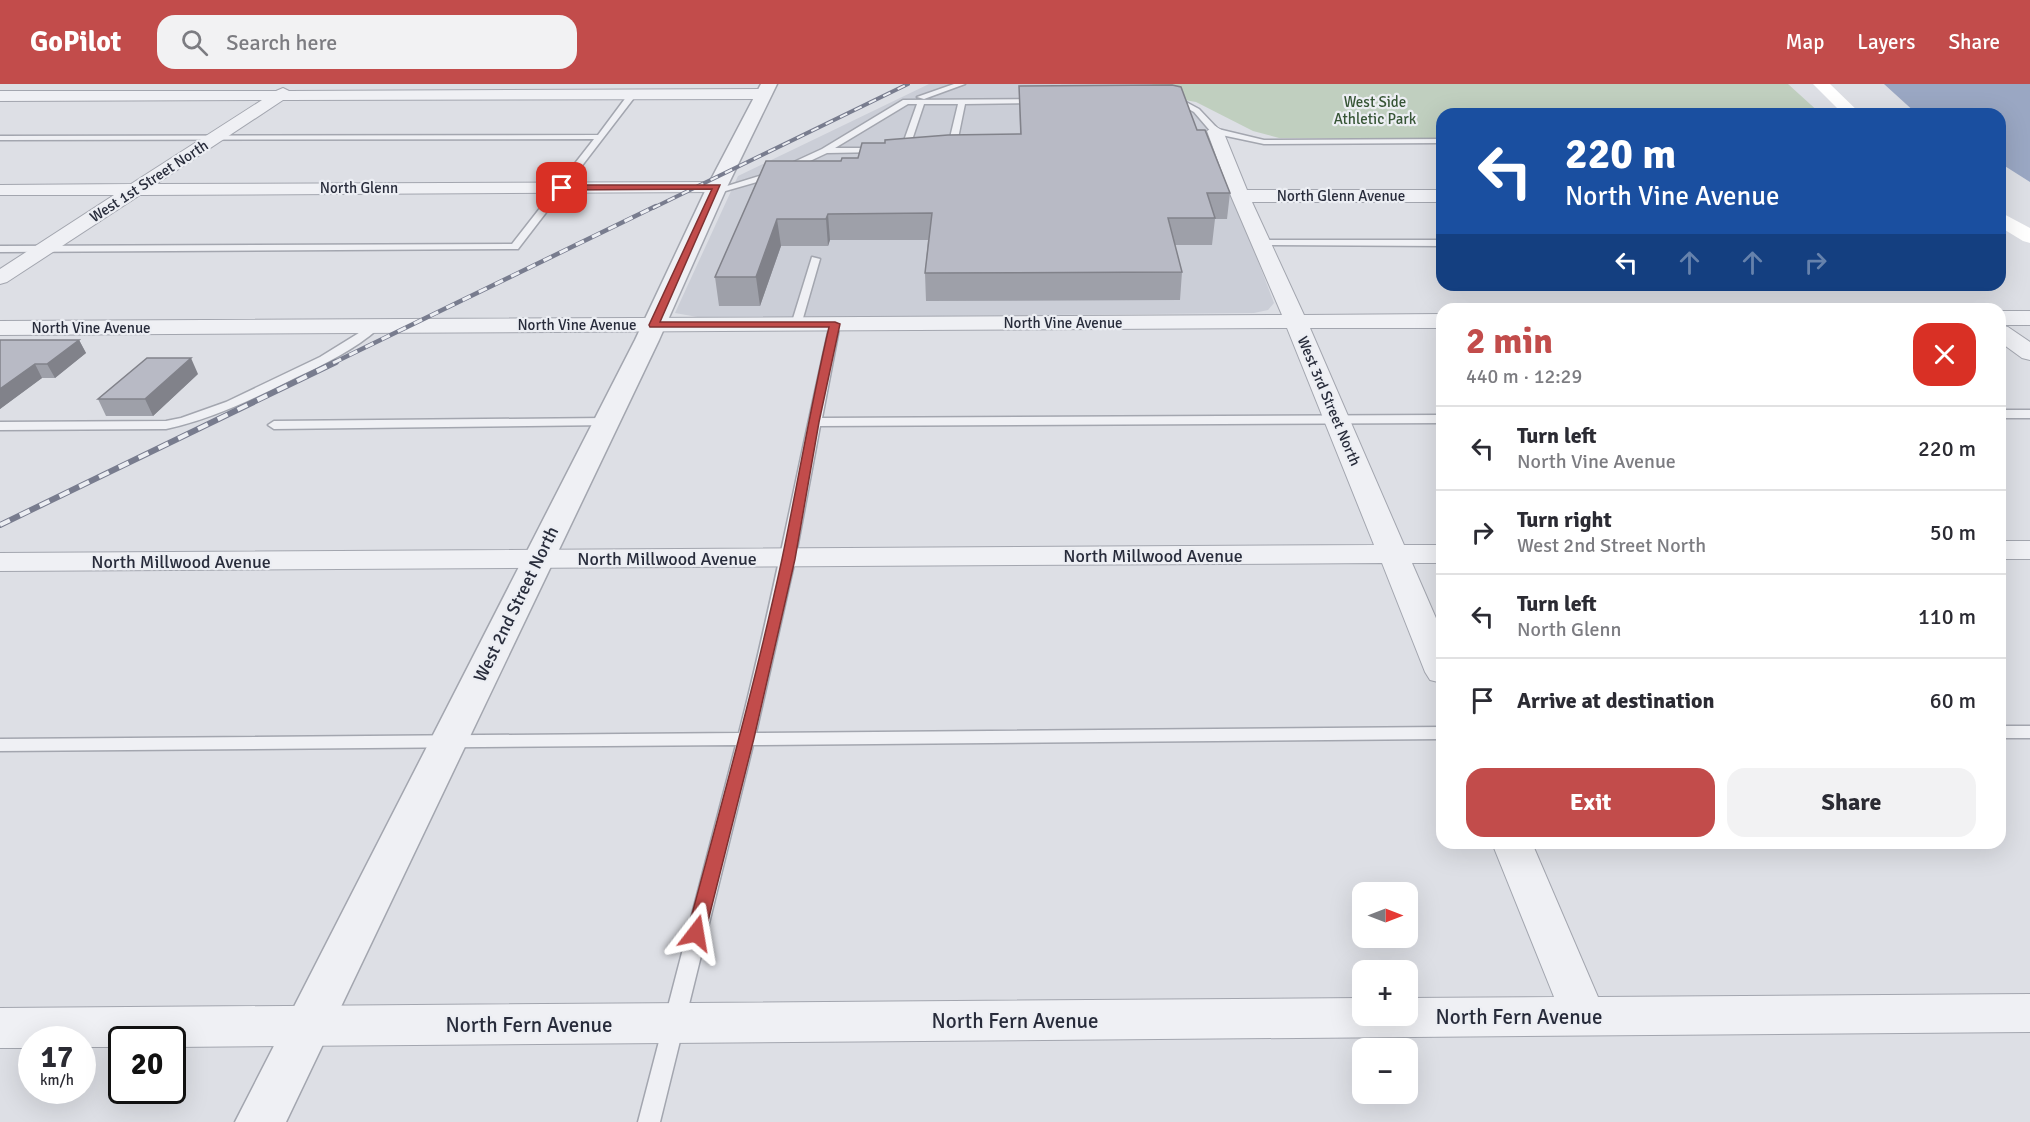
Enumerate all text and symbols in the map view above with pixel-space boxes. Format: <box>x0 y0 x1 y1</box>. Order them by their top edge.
search box <box>157 15 577 69</box>
text: GoPilot <box>30 25 121 59</box>
icon: search <box>178 26 211 59</box>
text: Search here <box>226 29 337 56</box>
text: Map <box>1786 29 1824 55</box>
text: Layers <box>1857 29 1915 55</box>
text: Share <box>1948 29 2000 55</box>
park label: West Side Athletic Park <box>1334 93 1417 128</box>
text: 220 m <box>1565 129 1676 180</box>
icon: left <box>1466 132 1544 210</box>
street label: West 1st Street North <box>86 136 212 226</box>
pin <box>536 162 587 213</box>
icon: arrive <box>545 171 578 204</box>
street label: North Glenn <box>320 179 398 197</box>
text: North Vine Avenue <box>1565 180 1779 213</box>
street label: North Glenn Avenue <box>1277 187 1405 205</box>
icon: left <box>1610 246 1643 279</box>
icon: ahead <box>1673 246 1706 279</box>
icon: ahead <box>1736 246 1769 279</box>
icon: right <box>1799 246 1832 279</box>
street label: North Vine Avenue <box>1003 314 1123 332</box>
street label: North Vine Avenue <box>517 316 637 334</box>
street label: North Vine Avenue <box>31 319 151 337</box>
text: 2 min <box>1466 319 1553 364</box>
button: close <box>1913 323 1976 386</box>
street label: West 3rd Street North <box>1294 333 1364 469</box>
text: 440 m · 12:29 <box>1466 364 1582 389</box>
text: Turn left <box>1517 422 1597 449</box>
icon: left <box>1466 432 1499 465</box>
text: 220 m <box>1918 435 1976 462</box>
text: North Vine Avenue <box>1517 449 1676 474</box>
text: Turn right <box>1517 506 1612 533</box>
icon: right <box>1466 516 1499 549</box>
text: 50 m <box>1930 519 1976 546</box>
street label: West 2nd Street North <box>469 523 563 685</box>
text: West 2nd Street North <box>1517 533 1706 558</box>
street label: North Millwood Avenue <box>1063 545 1243 567</box>
street label: North Millwood Avenue <box>577 548 757 570</box>
street label: North Millwood Avenue <box>91 551 271 573</box>
text: Turn left <box>1517 590 1597 617</box>
icon: left <box>1466 600 1499 633</box>
text: 110 m <box>1918 603 1976 630</box>
text: North Glenn <box>1517 617 1621 642</box>
icon: arrive <box>1466 684 1499 717</box>
text: Arrive at destination <box>1517 687 1714 714</box>
text: 60 m <box>1930 687 1976 714</box>
button: Exit <box>1466 768 1715 837</box>
button: Share <box>1727 768 1976 837</box>
north arrow <box>1352 882 1418 948</box>
map controls <box>1352 882 1418 1104</box>
position arrow <box>664 901 728 965</box>
button: + <box>1352 960 1418 1026</box>
street label: North Fern Avenue <box>1435 1004 1603 1030</box>
street label: North Fern Avenue <box>931 1008 1099 1034</box>
street label: North Fern Avenue <box>445 1012 613 1038</box>
speed limit sign: 20 <box>108 1026 186 1104</box>
button: − <box>1352 1038 1418 1104</box>
text: 17 <box>41 1039 73 1076</box>
text: km/h <box>40 1071 74 1089</box>

